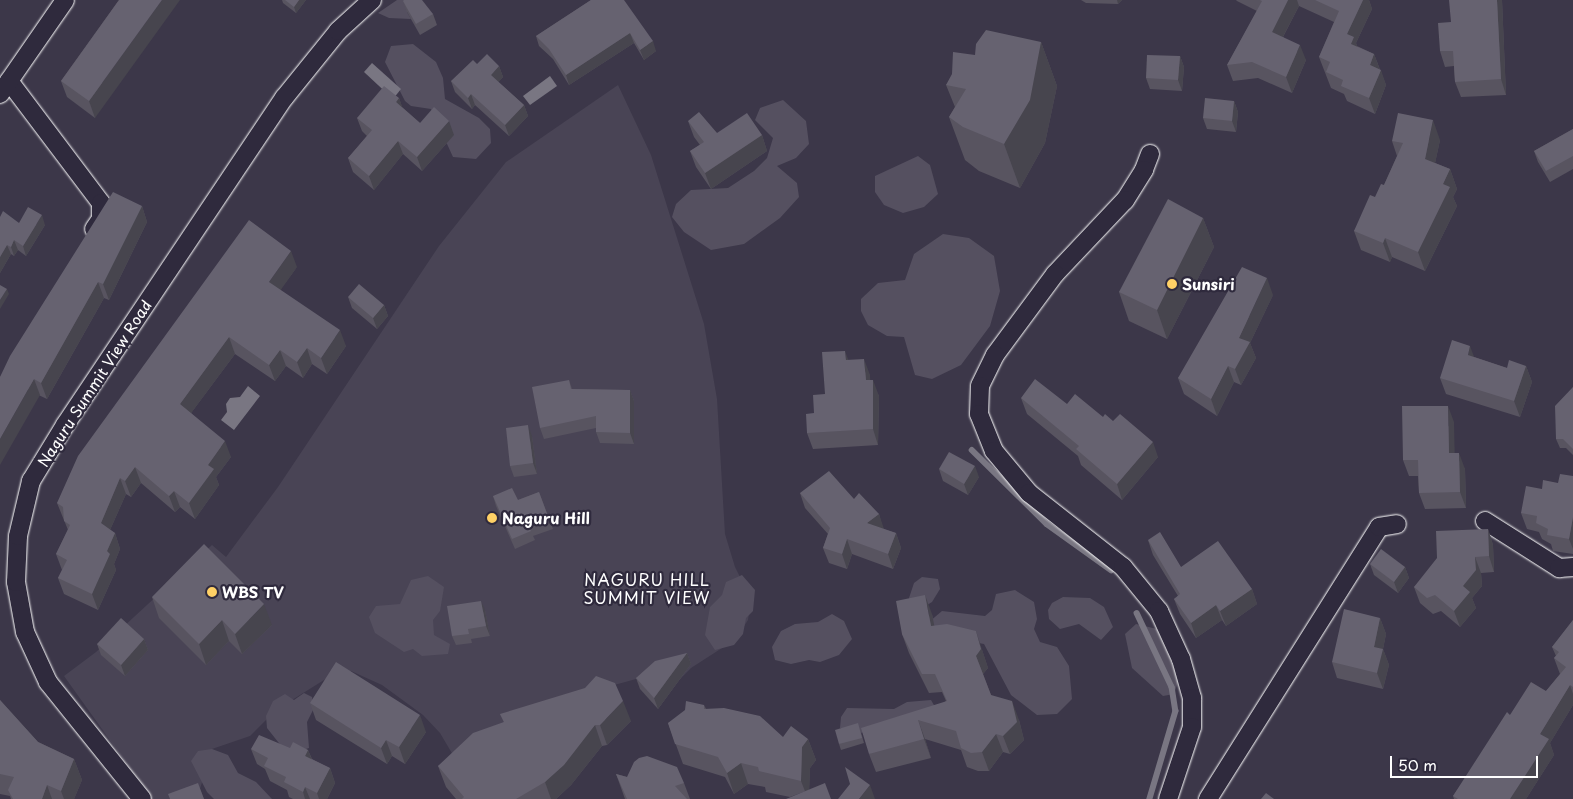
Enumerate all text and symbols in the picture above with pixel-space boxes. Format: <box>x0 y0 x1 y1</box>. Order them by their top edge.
place label: Sunsiri <box>1182 275 1234 293</box>
marker: Sunsiri <box>1166 278 1178 290</box>
street label: Naguru Summit View Road <box>33 296 155 470</box>
place label: Naguru Hill <box>502 509 589 527</box>
marker: Naguru Hill <box>486 512 498 524</box>
district label: NAGURU HILL SUMMIT VIEW <box>582 569 712 607</box>
place label: WBS TV <box>222 583 283 601</box>
marker: WBS TV <box>206 586 218 598</box>
scale bar <box>1393 746 1540 778</box>
text: 50 m <box>1398 753 1437 776</box>

